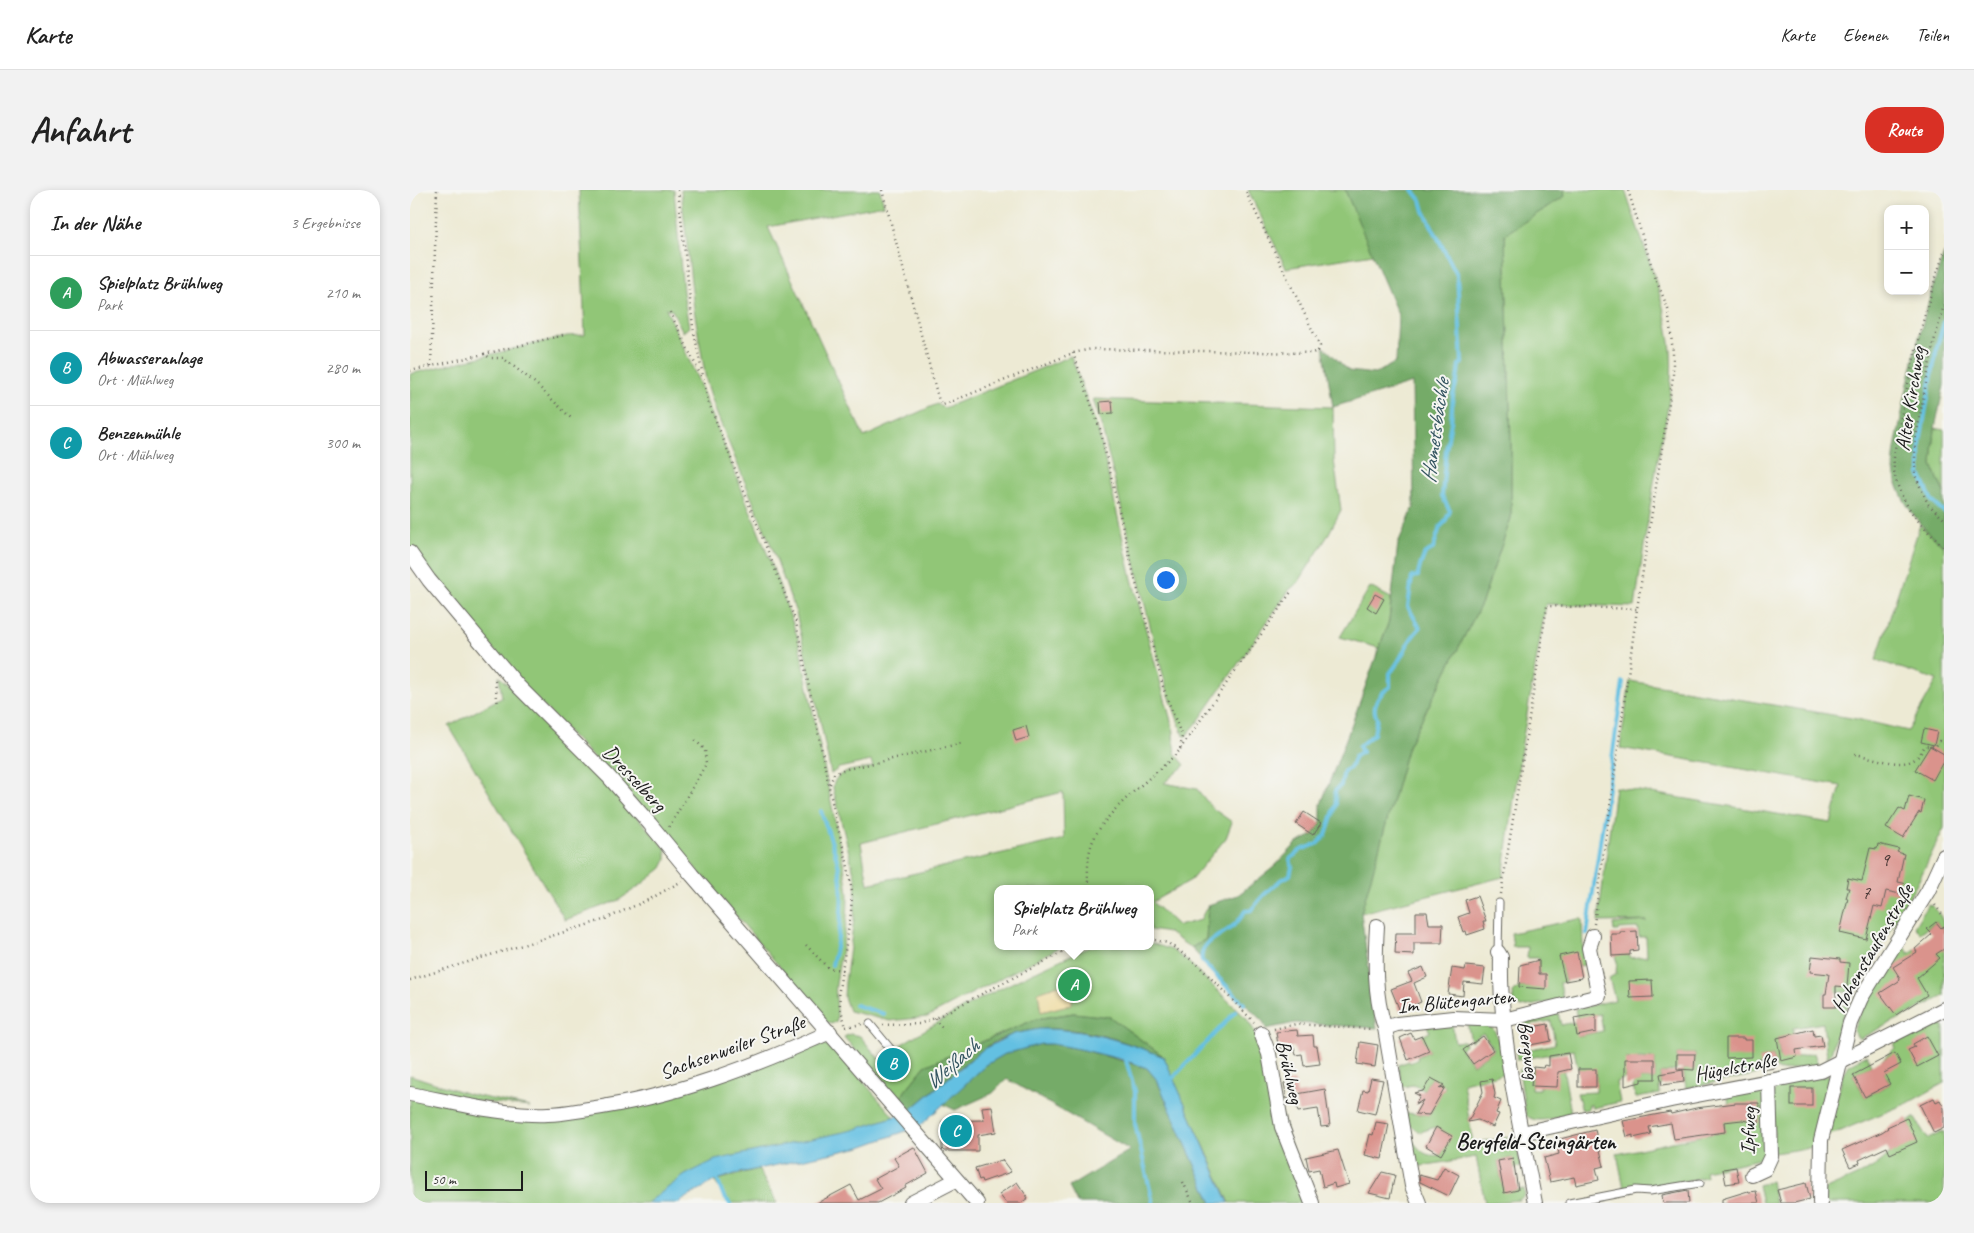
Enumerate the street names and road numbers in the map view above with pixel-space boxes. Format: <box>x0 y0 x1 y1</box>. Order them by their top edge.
street label: Alter Kirchweg <box>1889 344 1931 453</box>
street label: Dresselberg <box>597 739 674 818</box>
street label: Hohenstaufenstraße <box>1825 877 1920 1017</box>
street label: Im Blütengarten <box>1396 983 1517 1019</box>
street label: Sachsenweiler Straße <box>656 1008 810 1085</box>
street label: Bergweg <box>1512 1020 1546 1082</box>
street label: Brühlweg <box>1270 1038 1310 1108</box>
street label: Hügelstraße <box>1692 1046 1780 1088</box>
street label: Ipfweg <box>1734 1105 1762 1155</box>

